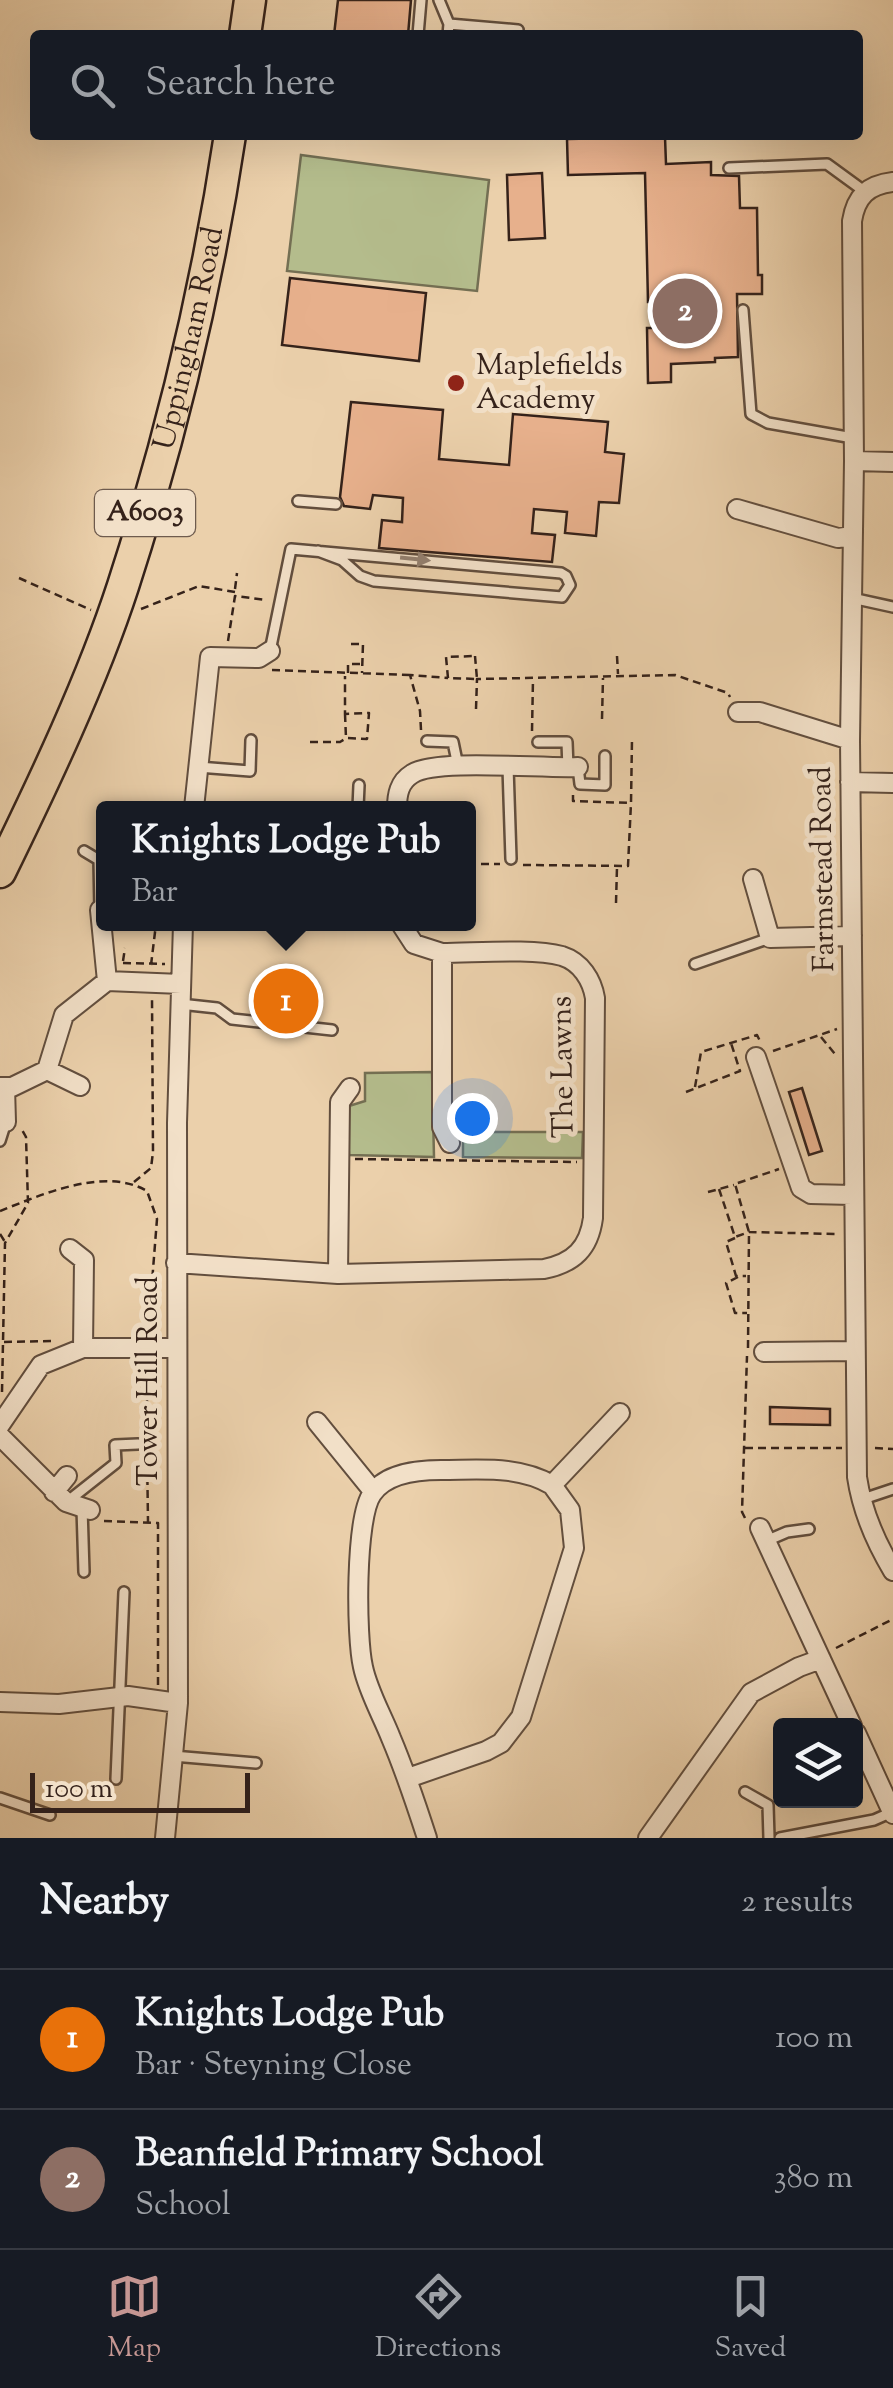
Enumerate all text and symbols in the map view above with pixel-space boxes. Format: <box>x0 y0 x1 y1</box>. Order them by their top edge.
search box <box>30 30 863 140</box>
icon: search <box>65 58 120 113</box>
text: Search here <box>145 58 336 112</box>
street label: Uppingham Road <box>143 223 236 455</box>
pin: 2 <box>652 274 718 348</box>
place label: Maplefields Academy <box>476 345 623 422</box>
marker: Maplefields Academy <box>445 372 467 394</box>
road number: A6003 <box>95 490 195 536</box>
one-way arrow <box>400 551 432 567</box>
street label: Farmstead Road <box>801 766 847 972</box>
popup <box>96 801 476 931</box>
text: Knights Lodge Pub <box>131 816 441 870</box>
text: Bar <box>131 870 178 916</box>
pin: 1 <box>254 964 318 1038</box>
street label: The Lawns <box>541 996 587 1138</box>
your location <box>447 1093 498 1144</box>
street label: Tower Hill Road <box>128 1276 171 1486</box>
map controls <box>773 1718 863 1808</box>
button: layers <box>773 1718 863 1808</box>
scale bar <box>30 1768 250 1812</box>
text: 100 m <box>45 1770 113 1810</box>
text: Nearby <box>40 1873 169 1933</box>
text: 2 results <box>741 1880 853 1926</box>
text: Knights Lodge Pub <box>135 1989 444 2043</box>
text: 1 <box>67 2016 78 2062</box>
text: 100 m <box>775 2016 853 2062</box>
text: Bar · Steyning Close <box>135 2043 412 2089</box>
text: Beanfield Primary School <box>135 2129 544 2183</box>
text: 2 <box>65 2156 80 2202</box>
text: 380 m <box>774 2156 853 2202</box>
text: School <box>135 2183 231 2229</box>
tab: Map <box>107 2269 162 2369</box>
tab: Directions <box>375 2269 501 2369</box>
tab: Saved <box>714 2269 786 2369</box>

